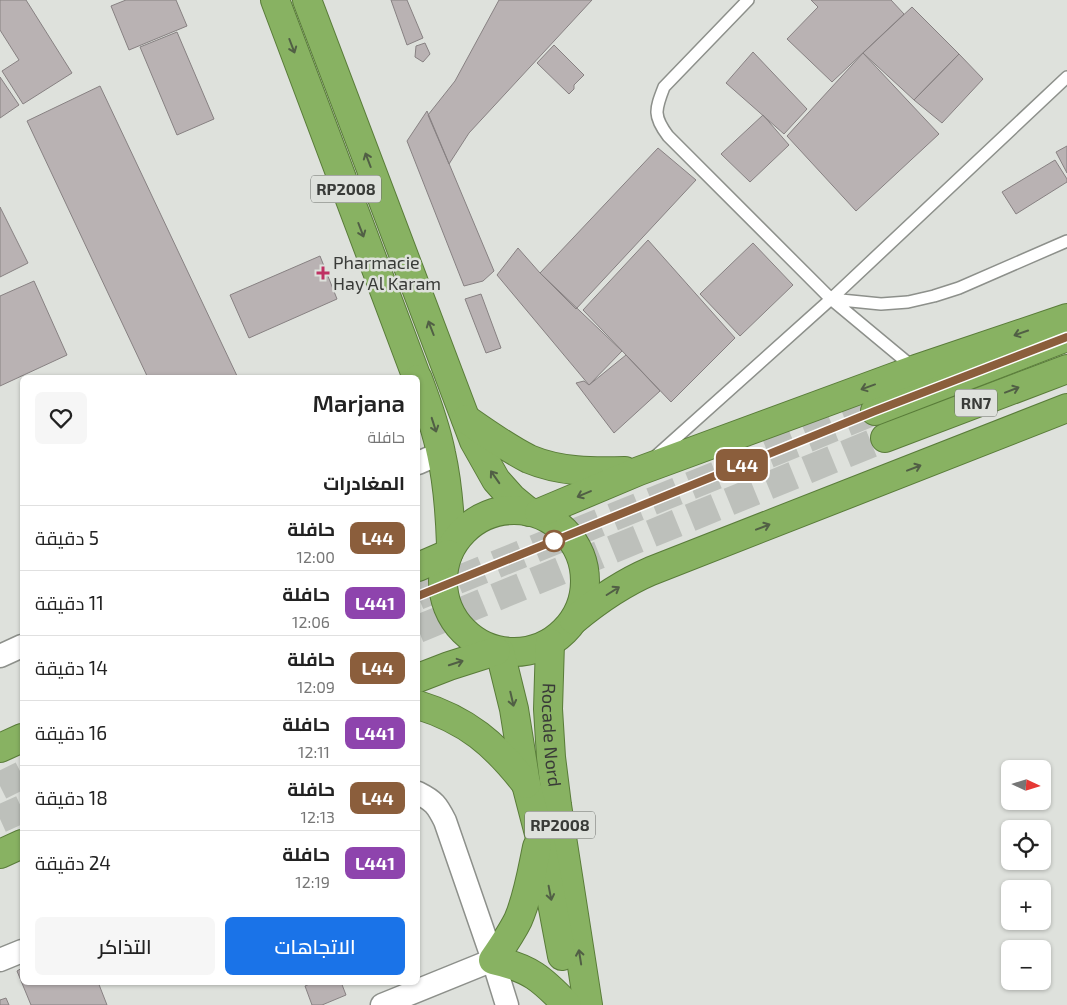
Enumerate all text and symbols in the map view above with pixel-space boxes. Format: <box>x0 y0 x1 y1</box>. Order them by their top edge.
one-way arrow <box>288 37 297 53</box>
one-way arrow <box>362 153 372 168</box>
road number: RP2008 <box>311 175 381 202</box>
one-way arrow <box>357 222 366 238</box>
place label: Pharmacie Hay Al Karam <box>333 251 441 294</box>
marker: Pharmacie Hay Al Karam <box>317 267 329 279</box>
one-way arrow <box>426 321 435 336</box>
one-way arrow <box>1013 329 1029 338</box>
one-way arrow <box>860 383 876 392</box>
one-way arrow <box>1004 385 1019 394</box>
text: Marjana <box>312 388 405 417</box>
road number: RN7 <box>955 389 997 416</box>
button: heart <box>35 392 87 444</box>
one-way arrow <box>429 417 439 433</box>
text: حافلة <box>368 427 405 446</box>
line badge: L44 <box>713 449 771 481</box>
text: L44 <box>726 454 758 476</box>
one-way arrow <box>906 463 921 472</box>
text: المغادرات <box>323 471 405 494</box>
one-way arrow <box>490 471 500 485</box>
one-way arrow <box>577 490 592 499</box>
text: حافلة <box>287 517 335 540</box>
one-way arrow <box>754 522 770 531</box>
text: 5 دقيقة <box>35 526 99 549</box>
text: L44 <box>361 527 394 549</box>
unlabelled marker <box>543 530 565 552</box>
text: 12:00 <box>297 547 335 566</box>
text: حافلة <box>282 582 330 605</box>
one-way arrow <box>606 586 620 596</box>
text: 11 دقيقة <box>35 591 104 614</box>
text: L441 <box>355 592 395 614</box>
text: 12:06 <box>292 612 330 631</box>
text: حافلة <box>287 647 335 670</box>
text: 14 دقيقة <box>35 656 108 679</box>
text: L44 <box>361 657 394 679</box>
one-way arrow <box>448 658 464 668</box>
text: 12:09 <box>297 677 335 696</box>
street label: Rocade Nord <box>538 683 567 788</box>
one-way arrow <box>508 691 517 707</box>
text: حافلة <box>282 712 330 735</box>
text: 16 دقيقة <box>35 721 107 744</box>
text: L441 <box>355 722 395 744</box>
text: 12:11 <box>298 742 330 761</box>
north arrow <box>1001 760 1051 810</box>
map controls <box>1001 760 1051 990</box>
text: حافلة <box>287 777 335 800</box>
text: 18 دقيقة <box>35 786 108 809</box>
text: L44 <box>361 787 394 809</box>
text: 12:13 <box>301 807 335 826</box>
road number: RP2008 <box>525 812 595 838</box>
button: locate <box>1001 820 1051 870</box>
text: حافلة <box>282 842 330 865</box>
text: 24 دقيقة <box>35 851 111 874</box>
text: L441 <box>355 852 395 874</box>
text: 12:19 <box>295 872 330 891</box>
button: + <box>1001 880 1051 930</box>
one-way arrow <box>546 884 555 900</box>
button: التذاكر <box>35 917 215 975</box>
button: الاتجاهات <box>225 917 405 975</box>
button: − <box>1001 940 1051 990</box>
one-way arrow <box>575 949 585 965</box>

